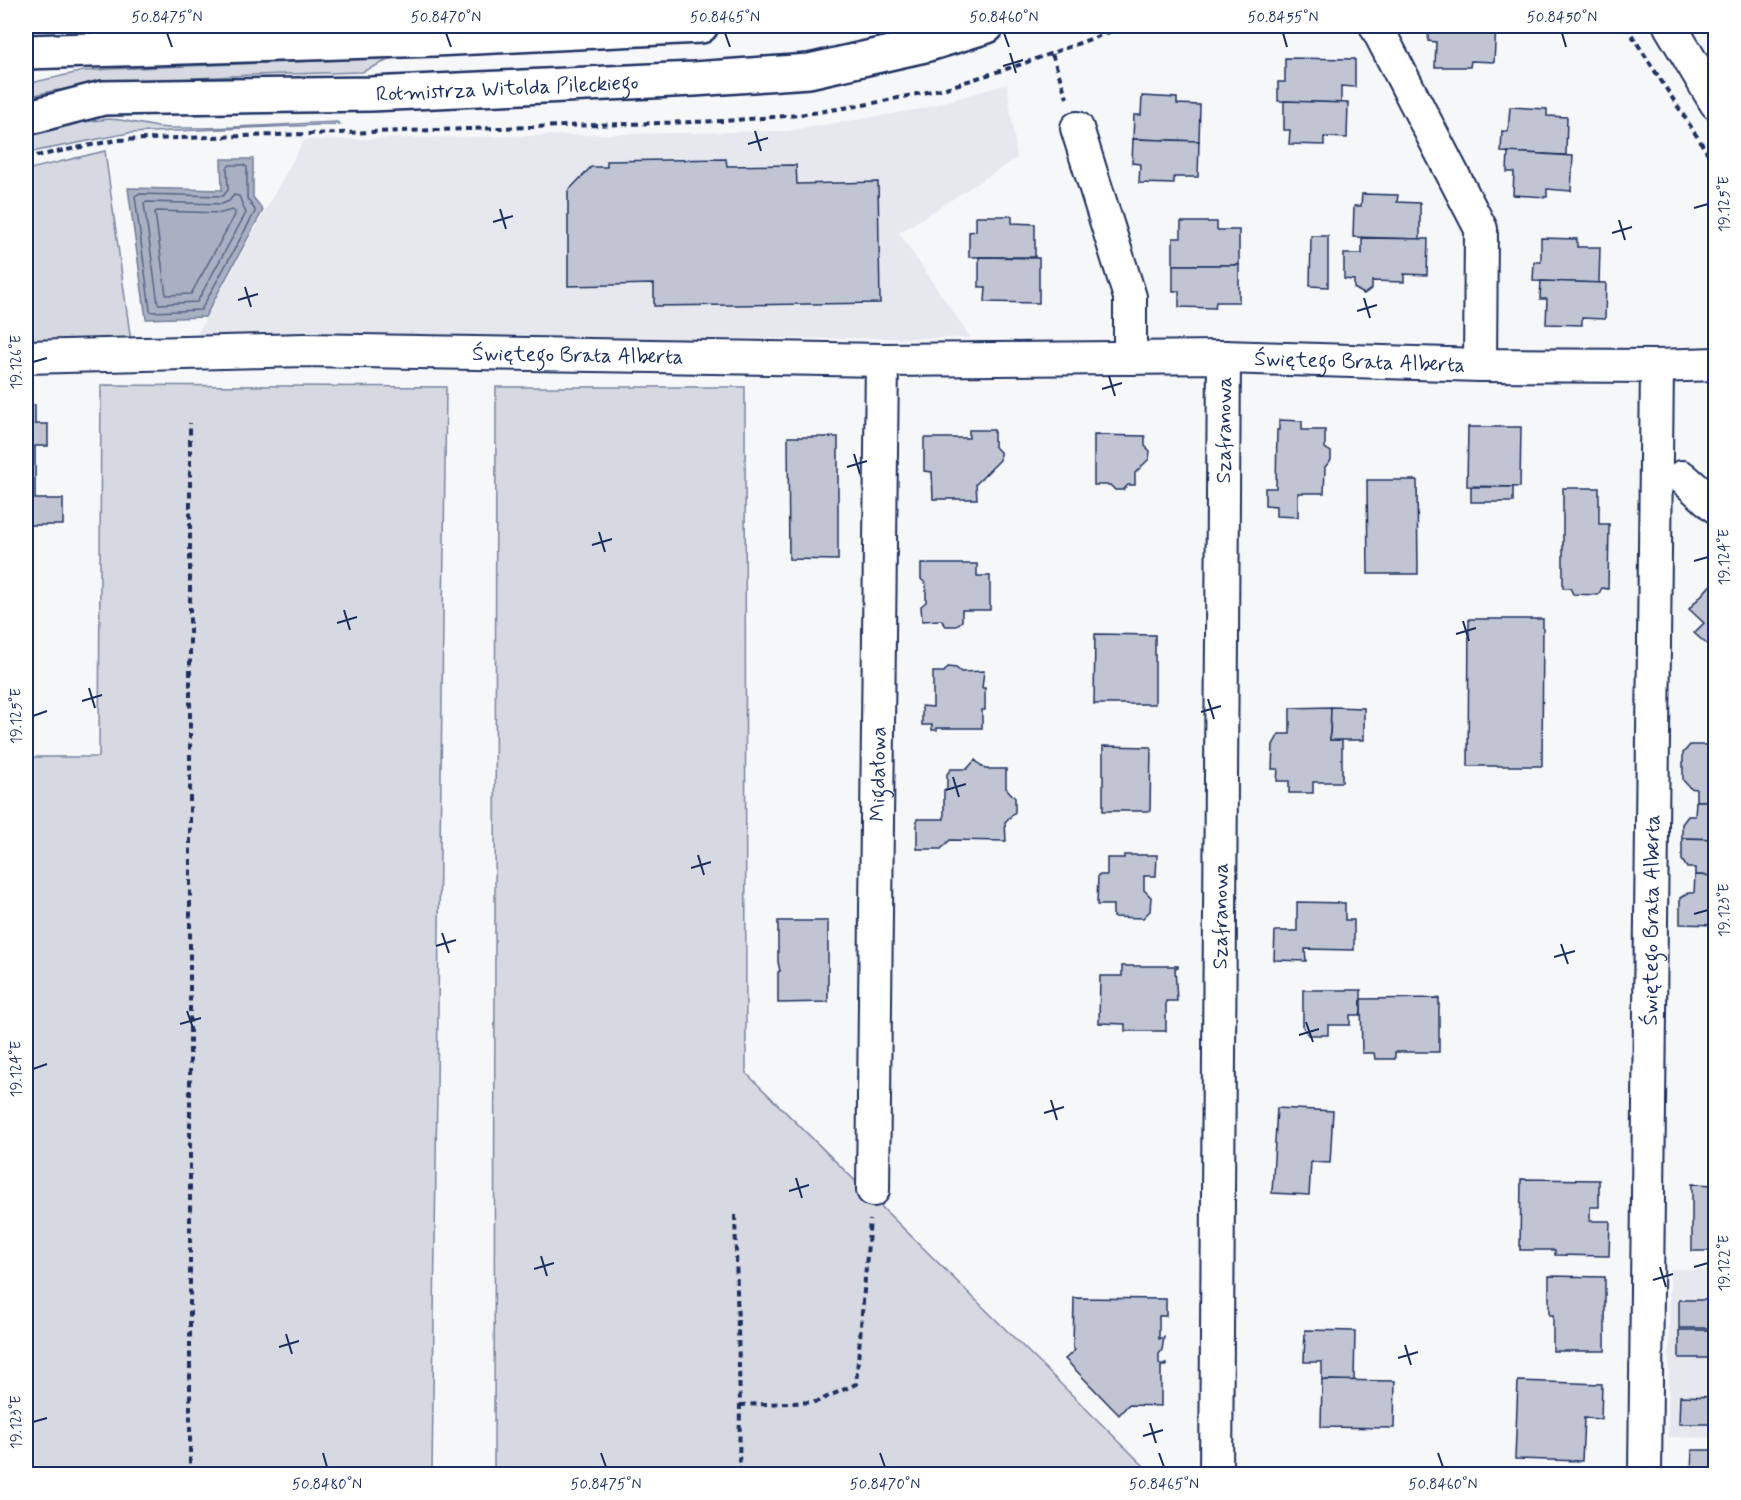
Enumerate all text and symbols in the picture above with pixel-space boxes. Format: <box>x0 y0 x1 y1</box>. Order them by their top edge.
text: 50.8475°N <box>131 8 203 28</box>
text: 50.8470°N <box>411 8 481 28</box>
text: 50.8465°N <box>690 8 760 28</box>
text: 50.8460°N <box>969 8 1039 28</box>
text: 50.8455°N <box>1247 8 1319 28</box>
text: 50.8450°N <box>1527 8 1597 28</box>
street label: Rotmistrza Witolda Pileckiego <box>375 69 639 109</box>
text: 19.125°E <box>1715 176 1735 232</box>
text: 19.126°E <box>7 334 27 389</box>
street label: Świętego Brata Alberta <box>472 340 684 372</box>
street label: Świętego Brata Alberta <box>1254 345 1466 380</box>
street label: Szafranowa <box>1210 376 1239 484</box>
text: 19.124°E <box>1715 529 1735 585</box>
text: 19.125°E <box>7 688 27 744</box>
street label: Migdałowa <box>864 726 894 822</box>
street label: Świętego Brata Alberta <box>1637 814 1668 1026</box>
street label: Szafranowa <box>1207 862 1235 970</box>
text: 19.123°E <box>1715 883 1735 937</box>
text: 19.124°E <box>7 1041 27 1097</box>
text: 19.122°E <box>1715 1234 1735 1291</box>
text: 19.123°E <box>7 1395 27 1449</box>
text: 50.8480°N <box>292 1475 362 1495</box>
text: 50.8475°N <box>570 1475 642 1495</box>
text: 50.8470°N <box>850 1475 920 1495</box>
text: 50.8465°N <box>1129 1475 1199 1495</box>
text: 50.8460°N <box>1408 1475 1478 1495</box>

